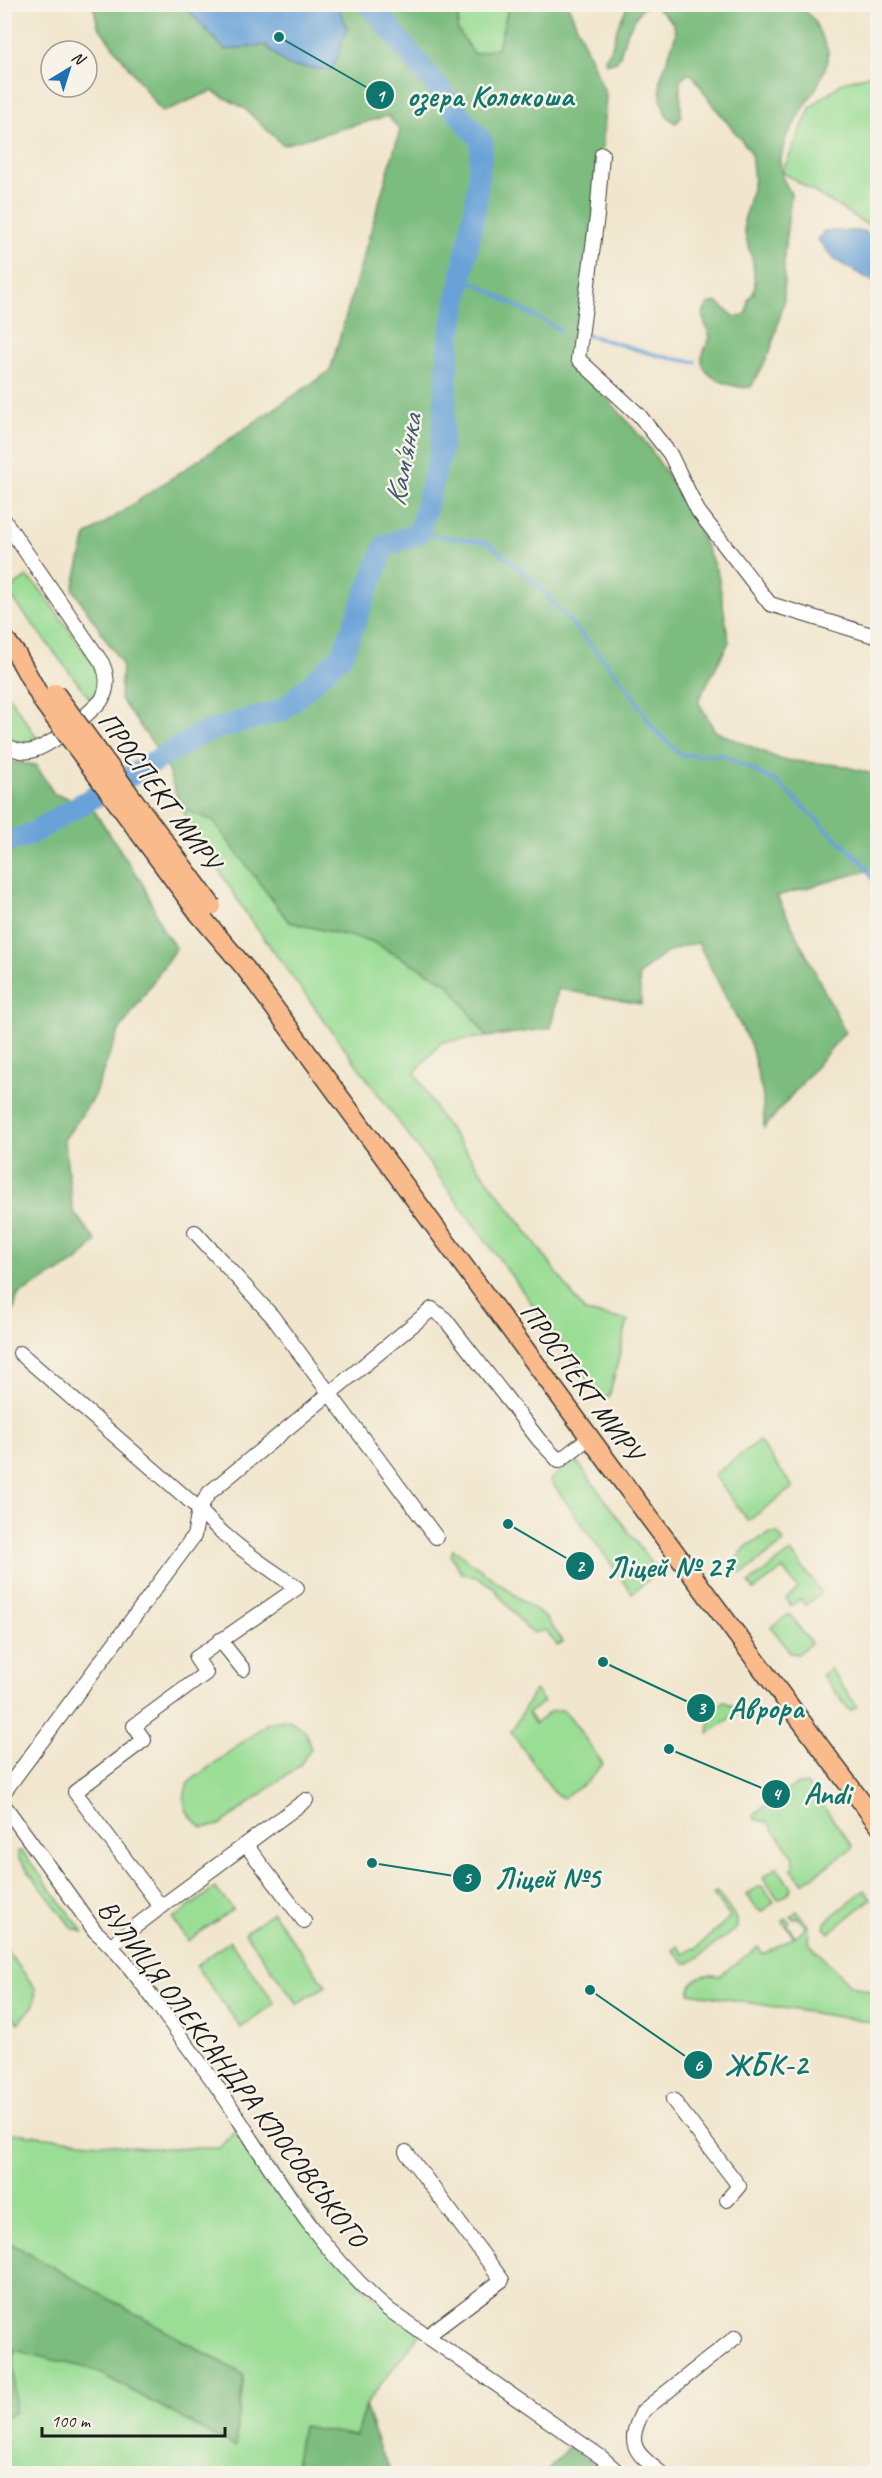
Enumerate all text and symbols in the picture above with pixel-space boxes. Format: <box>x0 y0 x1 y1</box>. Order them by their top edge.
north arrow <box>39 39 99 99</box>
text: N <box>68 47 90 71</box>
callout: озера Колокоша <box>365 71 585 119</box>
text: озера Колокоша <box>407 77 576 116</box>
text: 1 <box>376 85 386 107</box>
water label: Кам'янка <box>376 408 431 509</box>
street label: ПРОСПЕКТ МИРУ <box>90 704 231 880</box>
street label: ПРОСПЕКТ МИРУ <box>512 1295 653 1471</box>
callout: Ліцей № 27 <box>565 1542 745 1590</box>
text: Ліцей № 27 <box>607 1548 737 1586</box>
text: 2 <box>576 1555 586 1577</box>
callout: Аврора <box>686 1684 816 1732</box>
text: Аврора <box>728 1689 806 1727</box>
text: 3 <box>697 1697 707 1719</box>
callout: Andi <box>761 1770 862 1818</box>
text: Andi <box>804 1775 854 1813</box>
text: 4 <box>772 1783 782 1805</box>
callout: Ліцей №5 <box>452 1854 612 1902</box>
text: Ліцей №5 <box>494 1859 603 1897</box>
text: 5 <box>463 1867 473 1889</box>
street label: ВУЛИЦЯ ОЛЕКСАНДРА КЛОСОВСЬКОГО <box>90 1893 377 2256</box>
callout: ЖБК-2 <box>683 2041 819 2089</box>
text: ЖБК-2 <box>725 2046 810 2084</box>
text: 6 <box>694 2054 704 2076</box>
scale bar <box>42 2400 225 2438</box>
text: 100 m <box>51 2410 92 2432</box>

